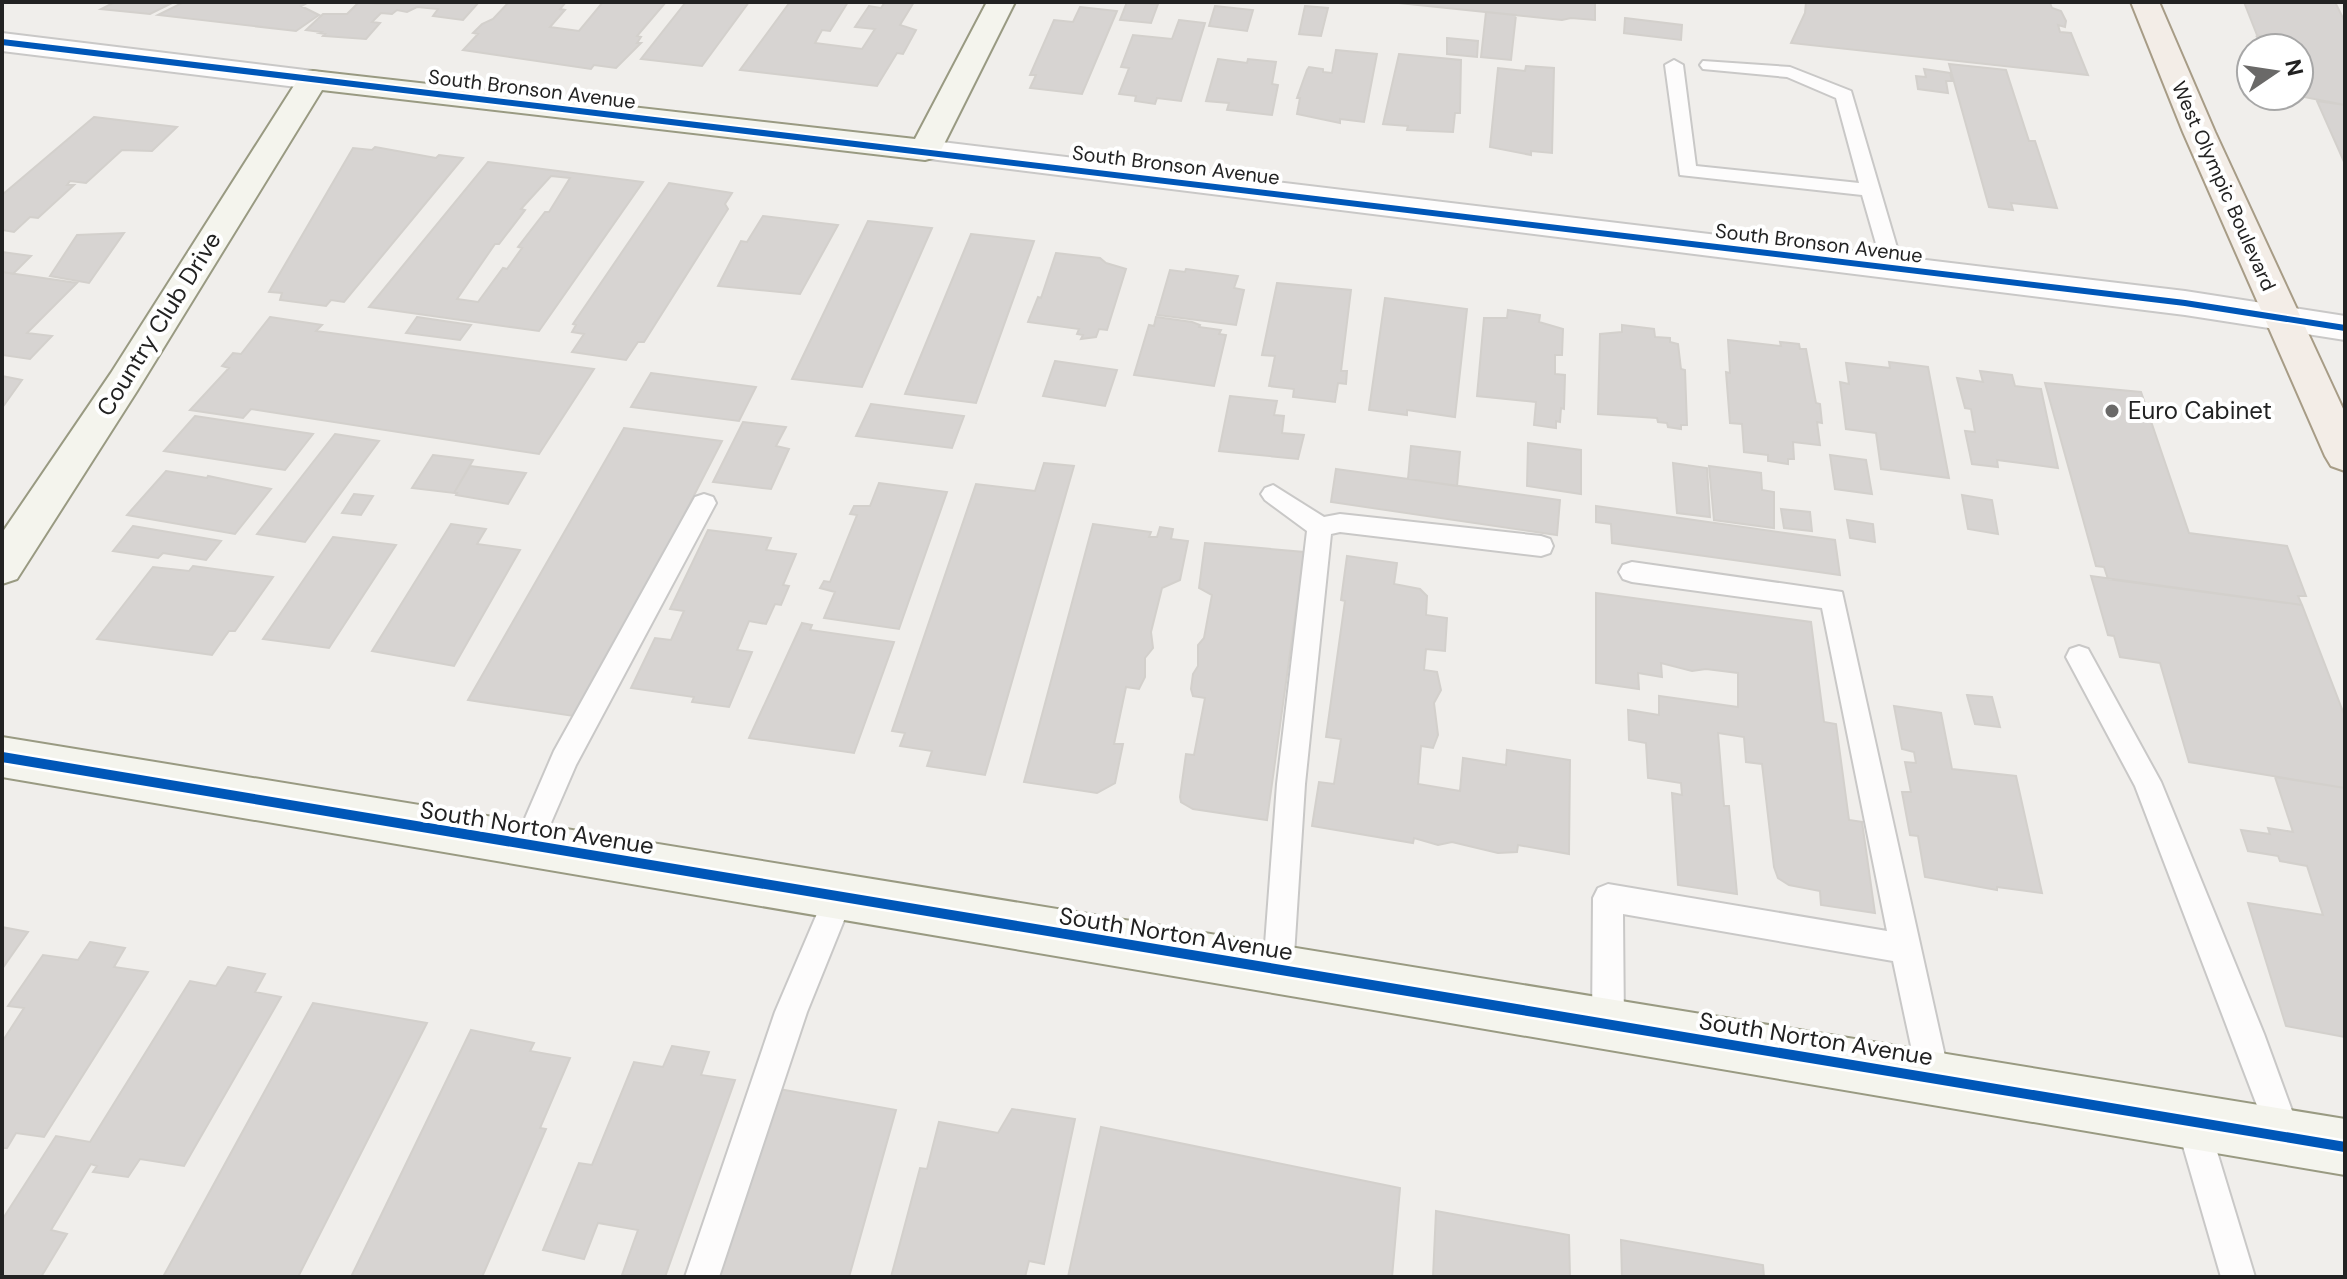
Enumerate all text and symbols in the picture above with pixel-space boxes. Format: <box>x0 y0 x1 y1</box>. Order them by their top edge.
north arrow <box>2235 32 2315 112</box>
text: N <box>2278 57 2310 79</box>
street label: South Bronson Avenue <box>427 63 637 115</box>
street label: West Olympic Boulevard <box>2166 77 2282 295</box>
street label: South Bronson Avenue <box>1071 139 1281 191</box>
street label: South Bronson Avenue <box>1714 217 1924 269</box>
street label: Country Club Drive <box>89 226 228 422</box>
place label: Euro Cabinet <box>2128 395 2272 426</box>
marker: Euro Cabinet <box>2103 402 2121 420</box>
street label: South Norton Avenue <box>418 794 656 861</box>
street label: South Norton Avenue <box>1057 900 1295 967</box>
street label: South Norton Avenue <box>1697 1005 1935 1072</box>

